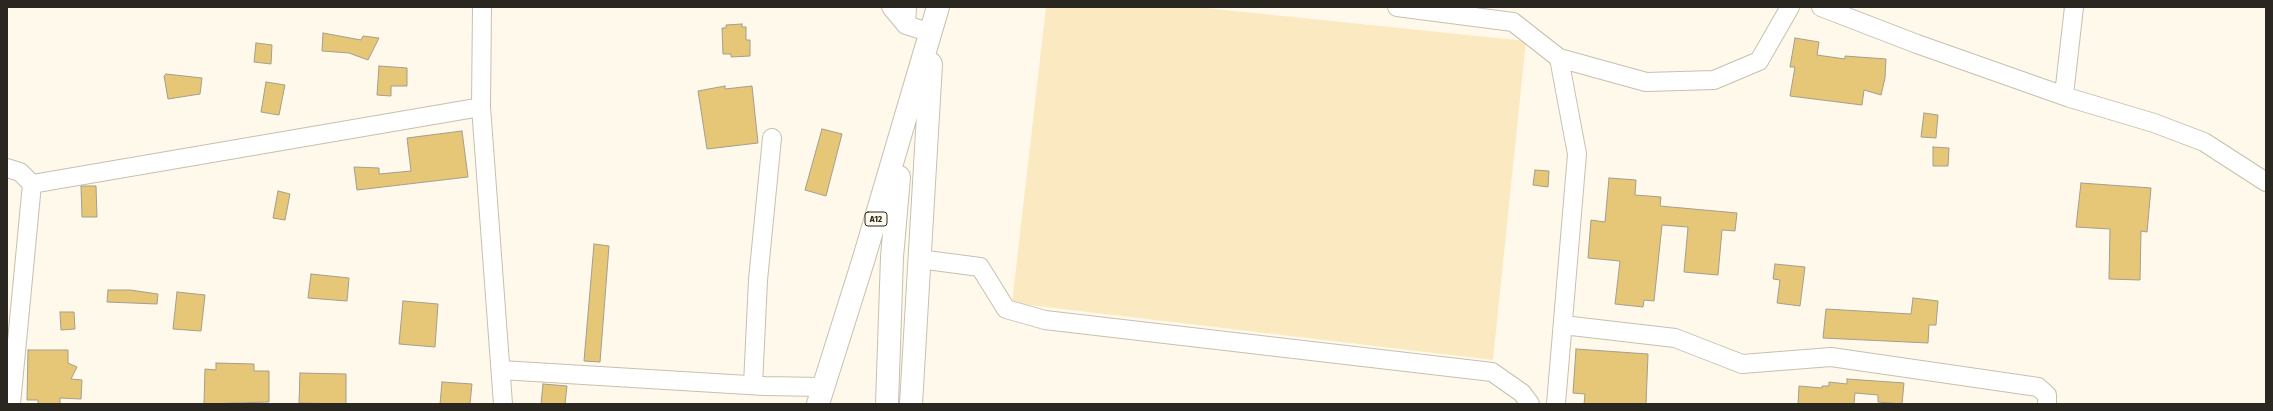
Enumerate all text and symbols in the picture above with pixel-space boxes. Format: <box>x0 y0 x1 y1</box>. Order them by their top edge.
road number: A12 <box>865 212 887 226</box>

